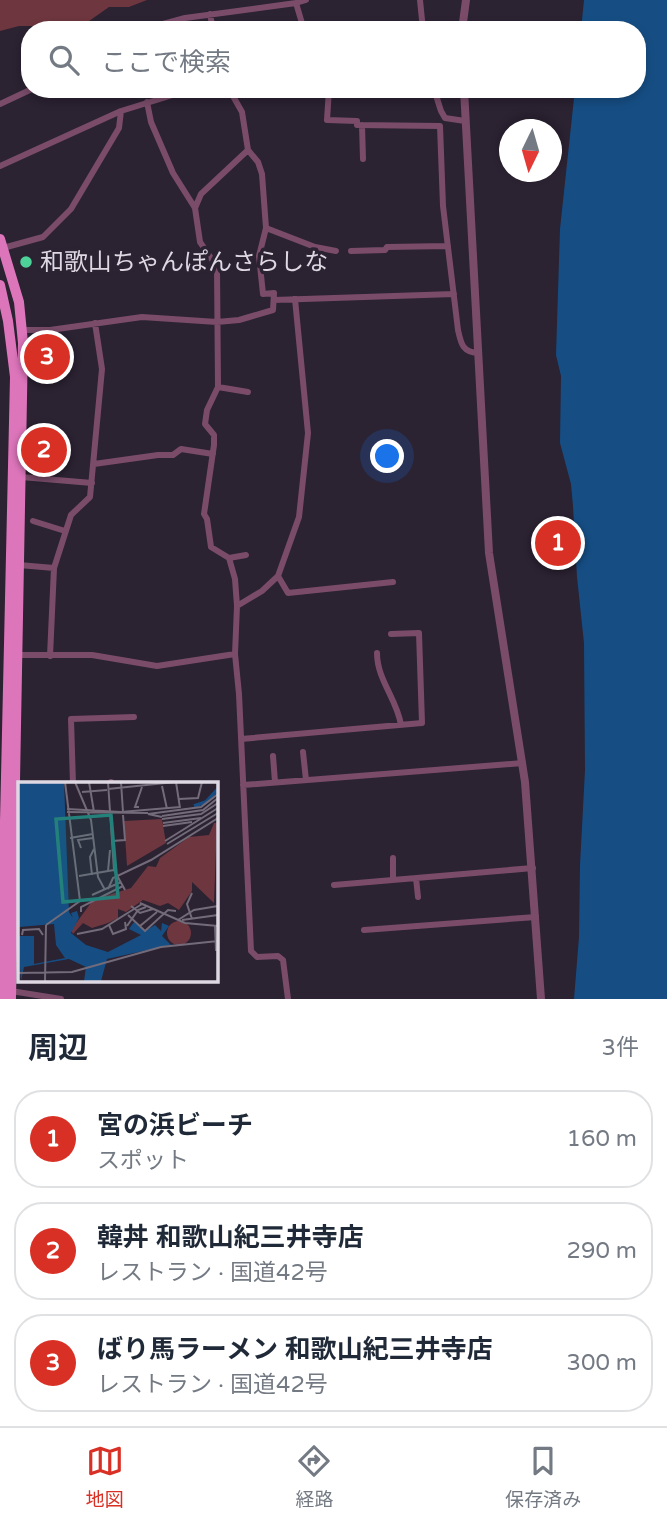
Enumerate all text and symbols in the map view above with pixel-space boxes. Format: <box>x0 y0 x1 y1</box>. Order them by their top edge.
search box <box>21 21 646 98</box>
icon: search <box>45 41 83 79</box>
text: ここで検索 <box>101 47 231 78</box>
north arrow <box>499 119 562 182</box>
place label: 和歌山ちゃんぽんさらしな <box>40 248 328 277</box>
marker: 和歌山ちゃんぽんさらしな <box>18 254 34 270</box>
pin: 3 <box>24 331 70 383</box>
pin: 2 <box>21 424 67 476</box>
your location <box>370 439 404 473</box>
pin: 1 <box>535 517 581 569</box>
inset map <box>18 782 217 982</box>
text: 周辺 <box>28 1030 88 1067</box>
text: 3件 <box>602 1034 639 1062</box>
text: 宮の浜ビーチ <box>97 1110 253 1141</box>
text: 1 <box>46 1125 60 1153</box>
text: 160 m <box>567 1125 637 1153</box>
text: スポット <box>97 1147 189 1175</box>
text: 韓丼 和歌山紀三井寺店 <box>97 1222 364 1253</box>
text: 2 <box>46 1237 60 1265</box>
text: 290 m <box>567 1237 637 1265</box>
text: レストラン · 国道42号 <box>97 1259 328 1287</box>
text: ばり馬ラーメン 和歌山紀三井寺店 <box>97 1334 493 1365</box>
text: 3 <box>46 1349 60 1377</box>
text: 300 m <box>567 1349 637 1377</box>
text: レストラン · 国道42号 <box>97 1371 328 1399</box>
tab: 地図 <box>86 1442 124 1511</box>
tab: 経路 <box>295 1442 333 1511</box>
tab: 保存済み <box>505 1442 581 1511</box>

